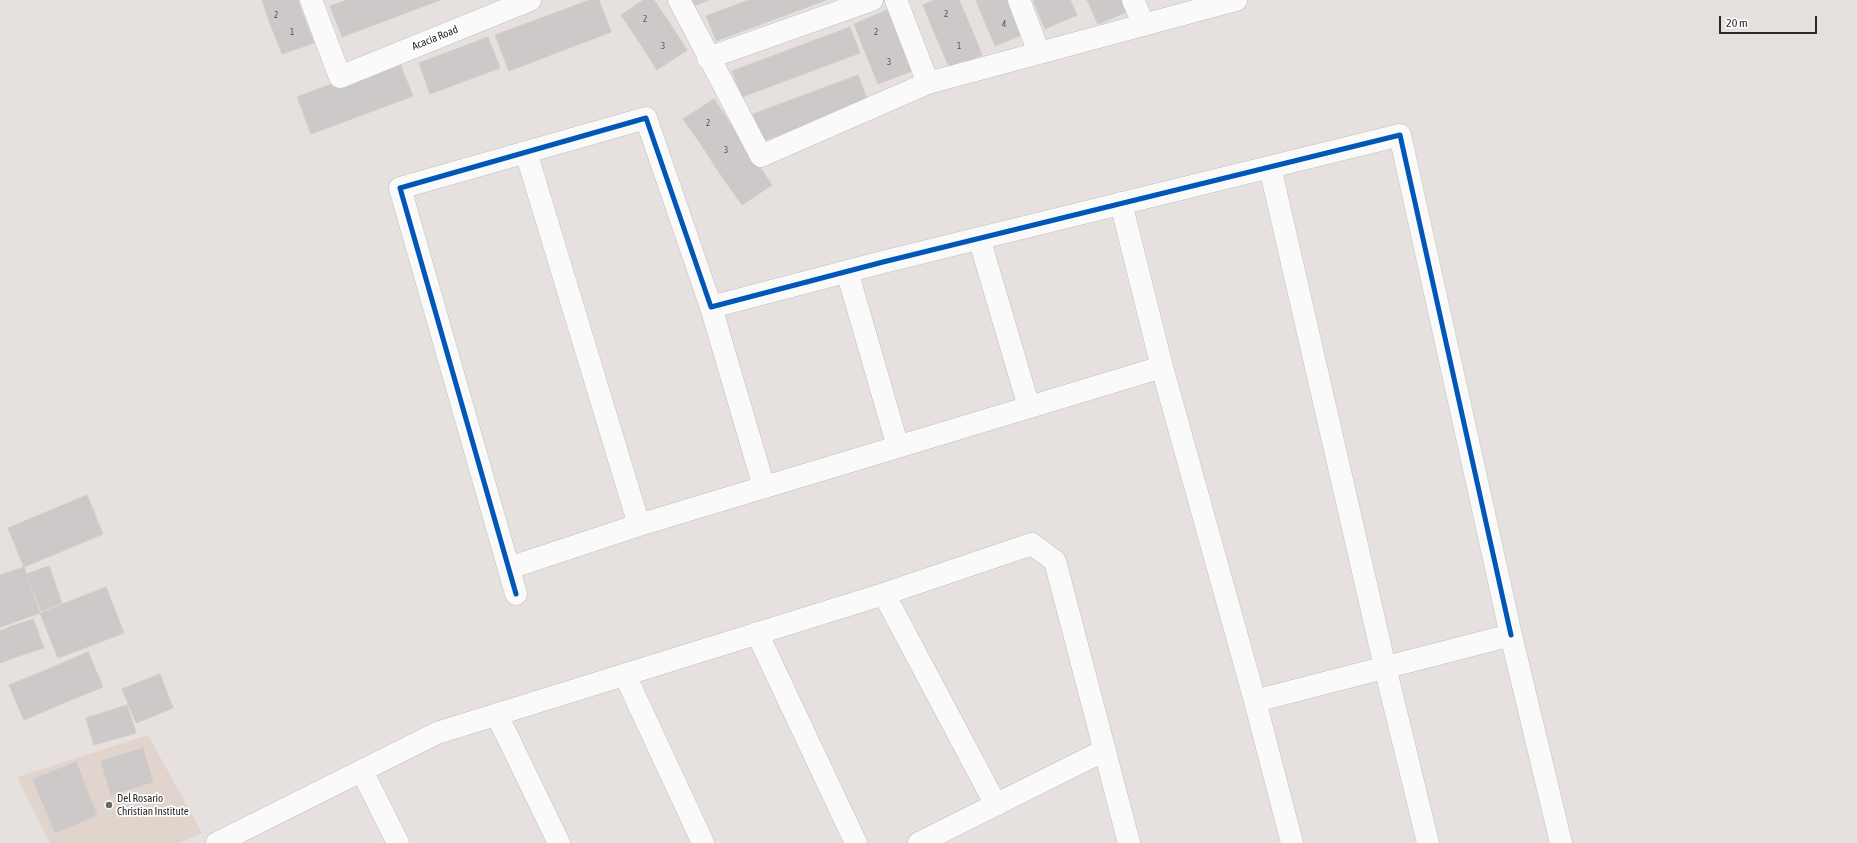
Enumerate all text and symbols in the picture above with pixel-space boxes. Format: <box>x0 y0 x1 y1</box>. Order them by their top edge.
scale bar <box>1721 8 1819 34</box>
house number: 2 <box>944 9 948 19</box>
house number: 2 <box>274 10 278 20</box>
house number: 2 <box>643 14 647 24</box>
text: 20 m <box>1726 16 1748 30</box>
house number: 4 <box>1002 19 1006 29</box>
street label: Acacia Road <box>410 23 460 53</box>
house number: 1 <box>290 27 294 37</box>
house number: 2 <box>874 27 878 37</box>
house number: 3 <box>661 41 665 51</box>
house number: 1 <box>957 41 961 51</box>
house number: 3 <box>887 57 891 67</box>
house number: 2 <box>706 118 710 128</box>
house number: 3 <box>724 145 728 155</box>
place label: Del Rosario Christian Institute <box>117 792 189 818</box>
marker: Del Rosario Christian Institute <box>104 800 114 810</box>

